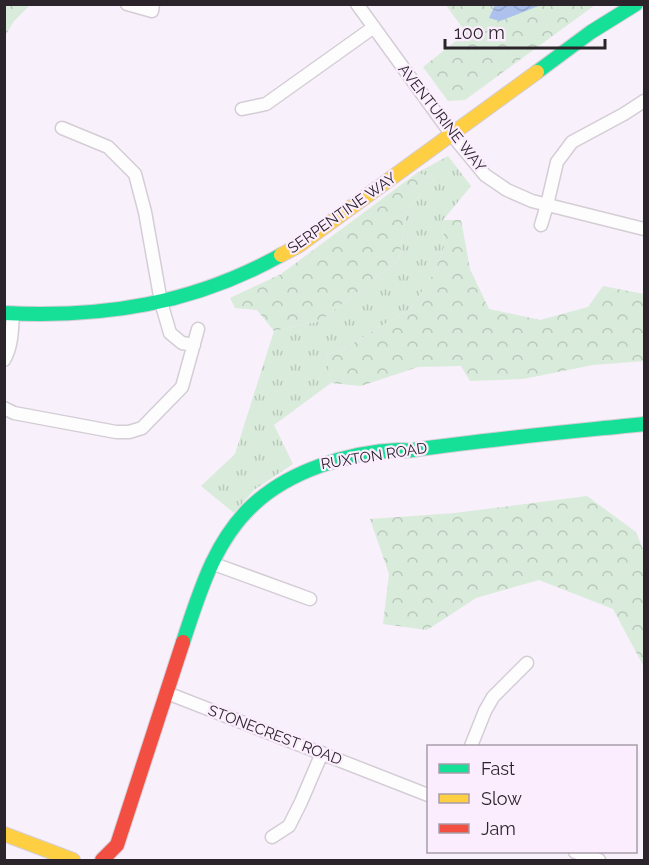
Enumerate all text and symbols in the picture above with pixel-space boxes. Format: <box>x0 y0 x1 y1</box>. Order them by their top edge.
scale bar <box>445 12 606 50</box>
text: 100 m <box>454 22 505 43</box>
street label: AVENTURINE WAY <box>394 61 490 176</box>
street label: SERPENTINE WAY <box>284 169 400 257</box>
street label: RUXTON ROAD <box>319 439 429 473</box>
street label: STONECREST ROAD <box>206 701 345 769</box>
legend <box>427 745 637 853</box>
text: Fast <box>481 758 515 779</box>
text: Slow <box>481 788 522 809</box>
text: Jam <box>481 818 516 839</box>

